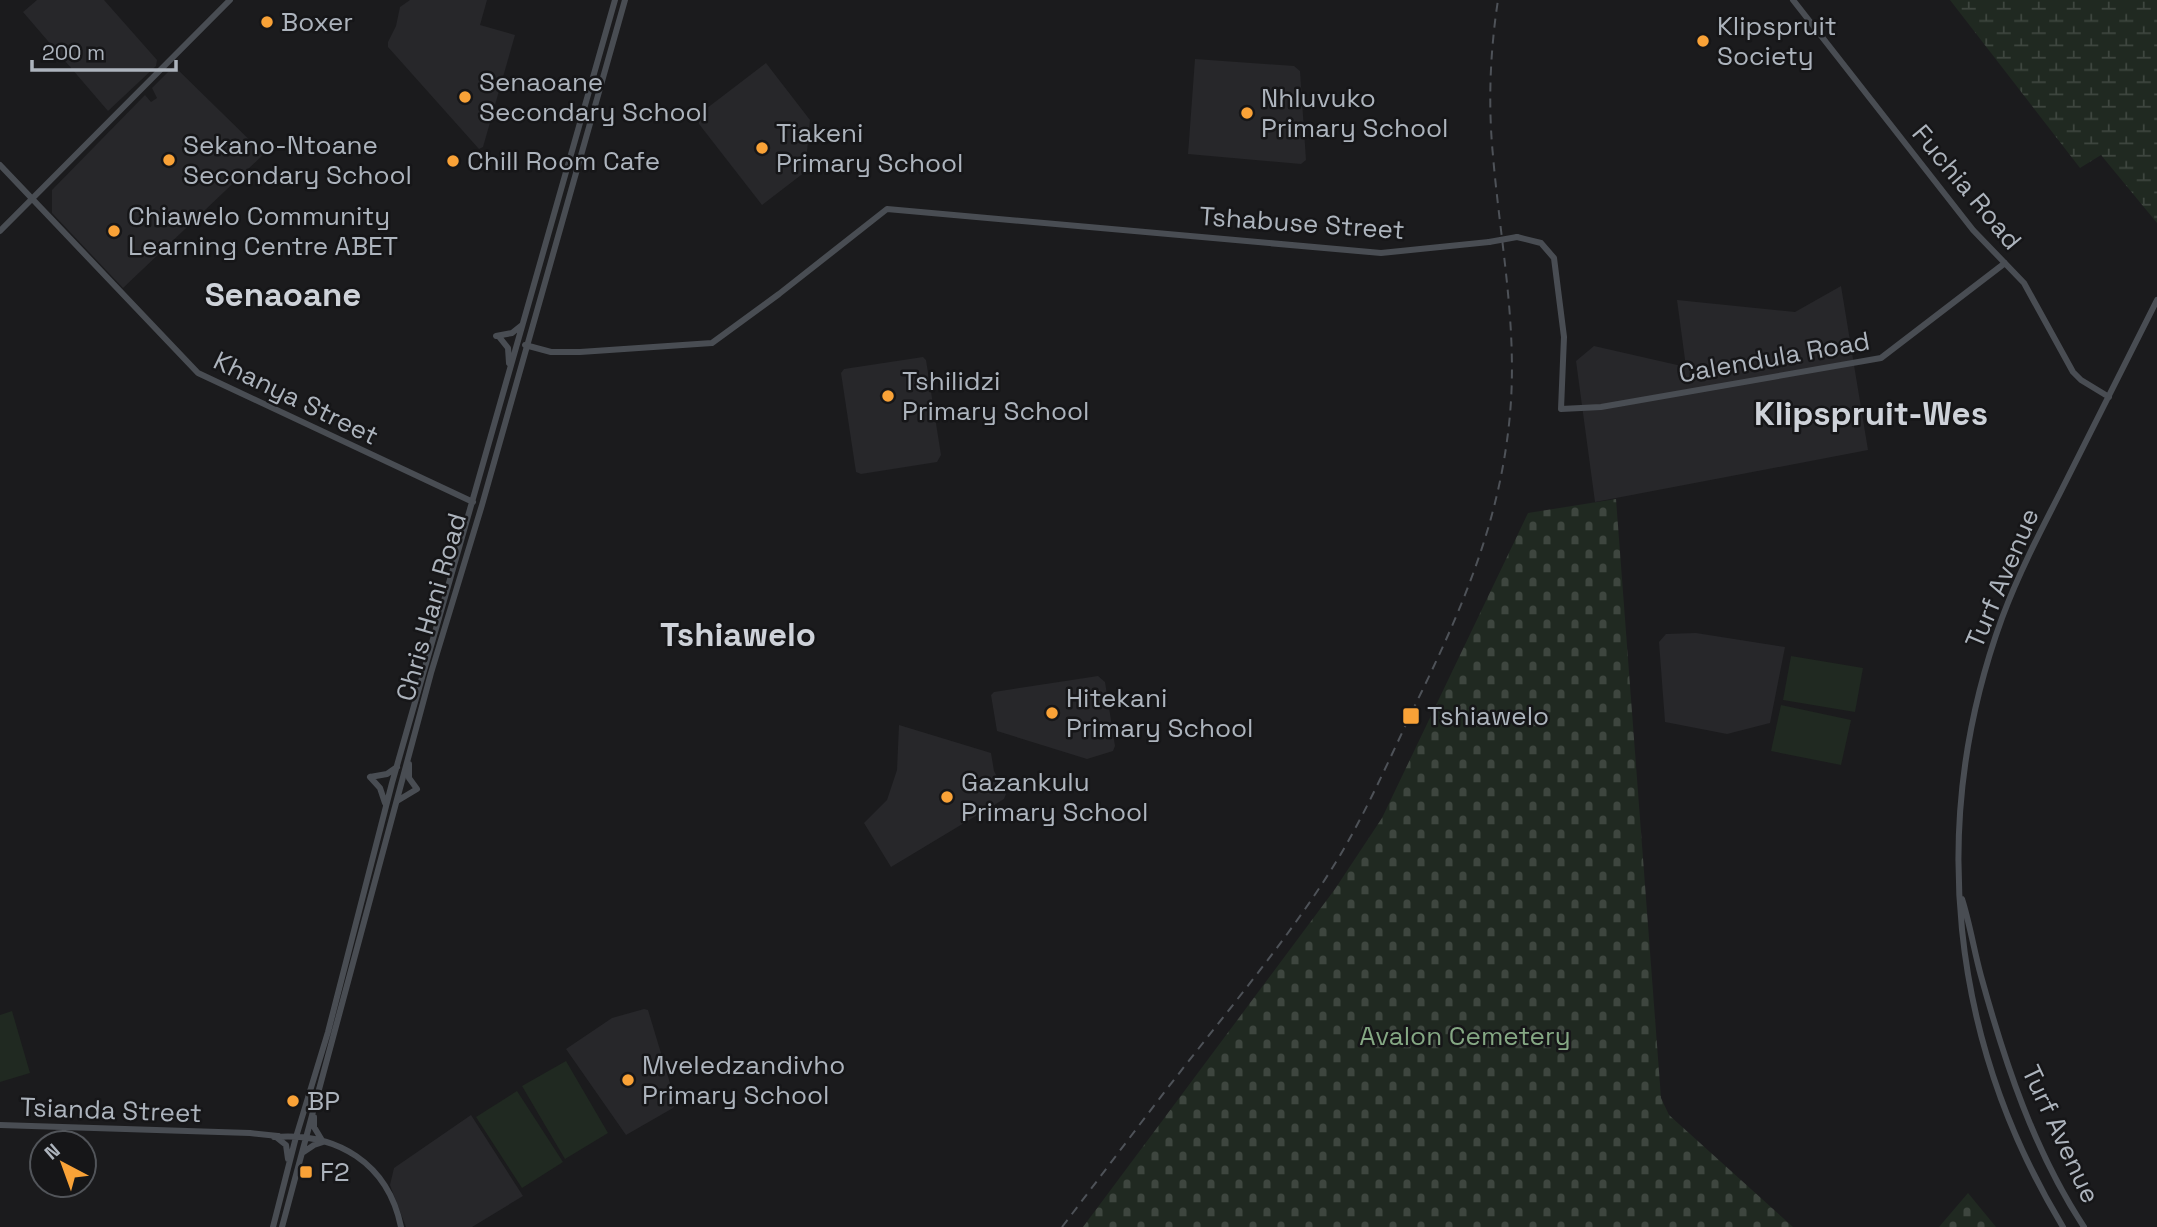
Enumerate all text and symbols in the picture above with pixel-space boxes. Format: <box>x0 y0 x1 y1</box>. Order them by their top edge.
place label: Boxer <box>281 5 353 39</box>
place label: Klipspruit Society <box>1717 9 1837 73</box>
marker: Boxer <box>259 14 275 30</box>
scale bar <box>32 28 175 72</box>
marker: Klipspruit Society <box>1695 33 1711 49</box>
text: 200 m <box>42 39 105 66</box>
place label: Senaoane Secondary School <box>479 65 708 129</box>
place label: Nhluvuko Primary School <box>1261 81 1448 145</box>
marker: Senaoane Secondary School <box>457 89 473 105</box>
marker: Nhluvuko Primary School <box>1239 105 1255 121</box>
place label: Tiakeni Primary School <box>776 116 963 180</box>
street label: Fuchia Road <box>1905 117 2029 257</box>
place label: Sekano-Ntoane Secondary School <box>183 128 412 192</box>
marker: Tiakeni Primary School <box>754 140 770 156</box>
place label: Chill Room Cafe <box>467 144 660 178</box>
marker: Sekano-Ntoane Secondary School <box>161 152 177 168</box>
marker: Chill Room Cafe <box>445 153 461 169</box>
place label: Chiawelo Community Learning Centre ABET <box>128 199 398 263</box>
street label: Tshabuse Street <box>1198 199 1406 247</box>
marker: Chiawelo Community Learning Centre ABET <box>106 223 122 239</box>
district label: Senaoane <box>205 274 361 316</box>
street label: Calendula Road <box>1676 323 1872 391</box>
street label: Khanya Street <box>208 343 384 453</box>
place label: Tshilidzi Primary School <box>902 364 1089 428</box>
marker: Tshilidzi Primary School <box>880 388 896 404</box>
district label: Klipspruit-Wes <box>1754 393 1988 435</box>
street label: Turf Avenue <box>1957 503 2047 653</box>
street label: Chris Hani Road <box>388 509 474 705</box>
district label: Tshiawelo <box>660 614 816 656</box>
place label: Hitekani Primary School <box>1066 681 1253 745</box>
place label: Tshiawelo <box>1427 699 1549 733</box>
marker: Hitekani Primary School <box>1044 705 1060 721</box>
marker: Tshiawelo <box>1401 706 1421 726</box>
place label: Gazankulu Primary School <box>961 765 1148 829</box>
marker: Gazankulu Primary School <box>939 789 955 805</box>
park label: Avalon Cemetery <box>1359 1019 1571 1053</box>
place label: Mveledzandivho Primary School <box>642 1048 845 1112</box>
street label: Turf Avenue <box>2014 1059 2108 1209</box>
marker: Mveledzandivho Primary School <box>620 1072 636 1088</box>
place label: BP <box>307 1084 340 1118</box>
street label: Tsianda Street <box>20 1090 202 1130</box>
marker: BP <box>285 1093 301 1109</box>
north arrow <box>28 1129 98 1199</box>
text: N <box>39 1138 65 1165</box>
place label: F2 <box>320 1155 350 1189</box>
marker: F2 <box>298 1164 314 1180</box>

